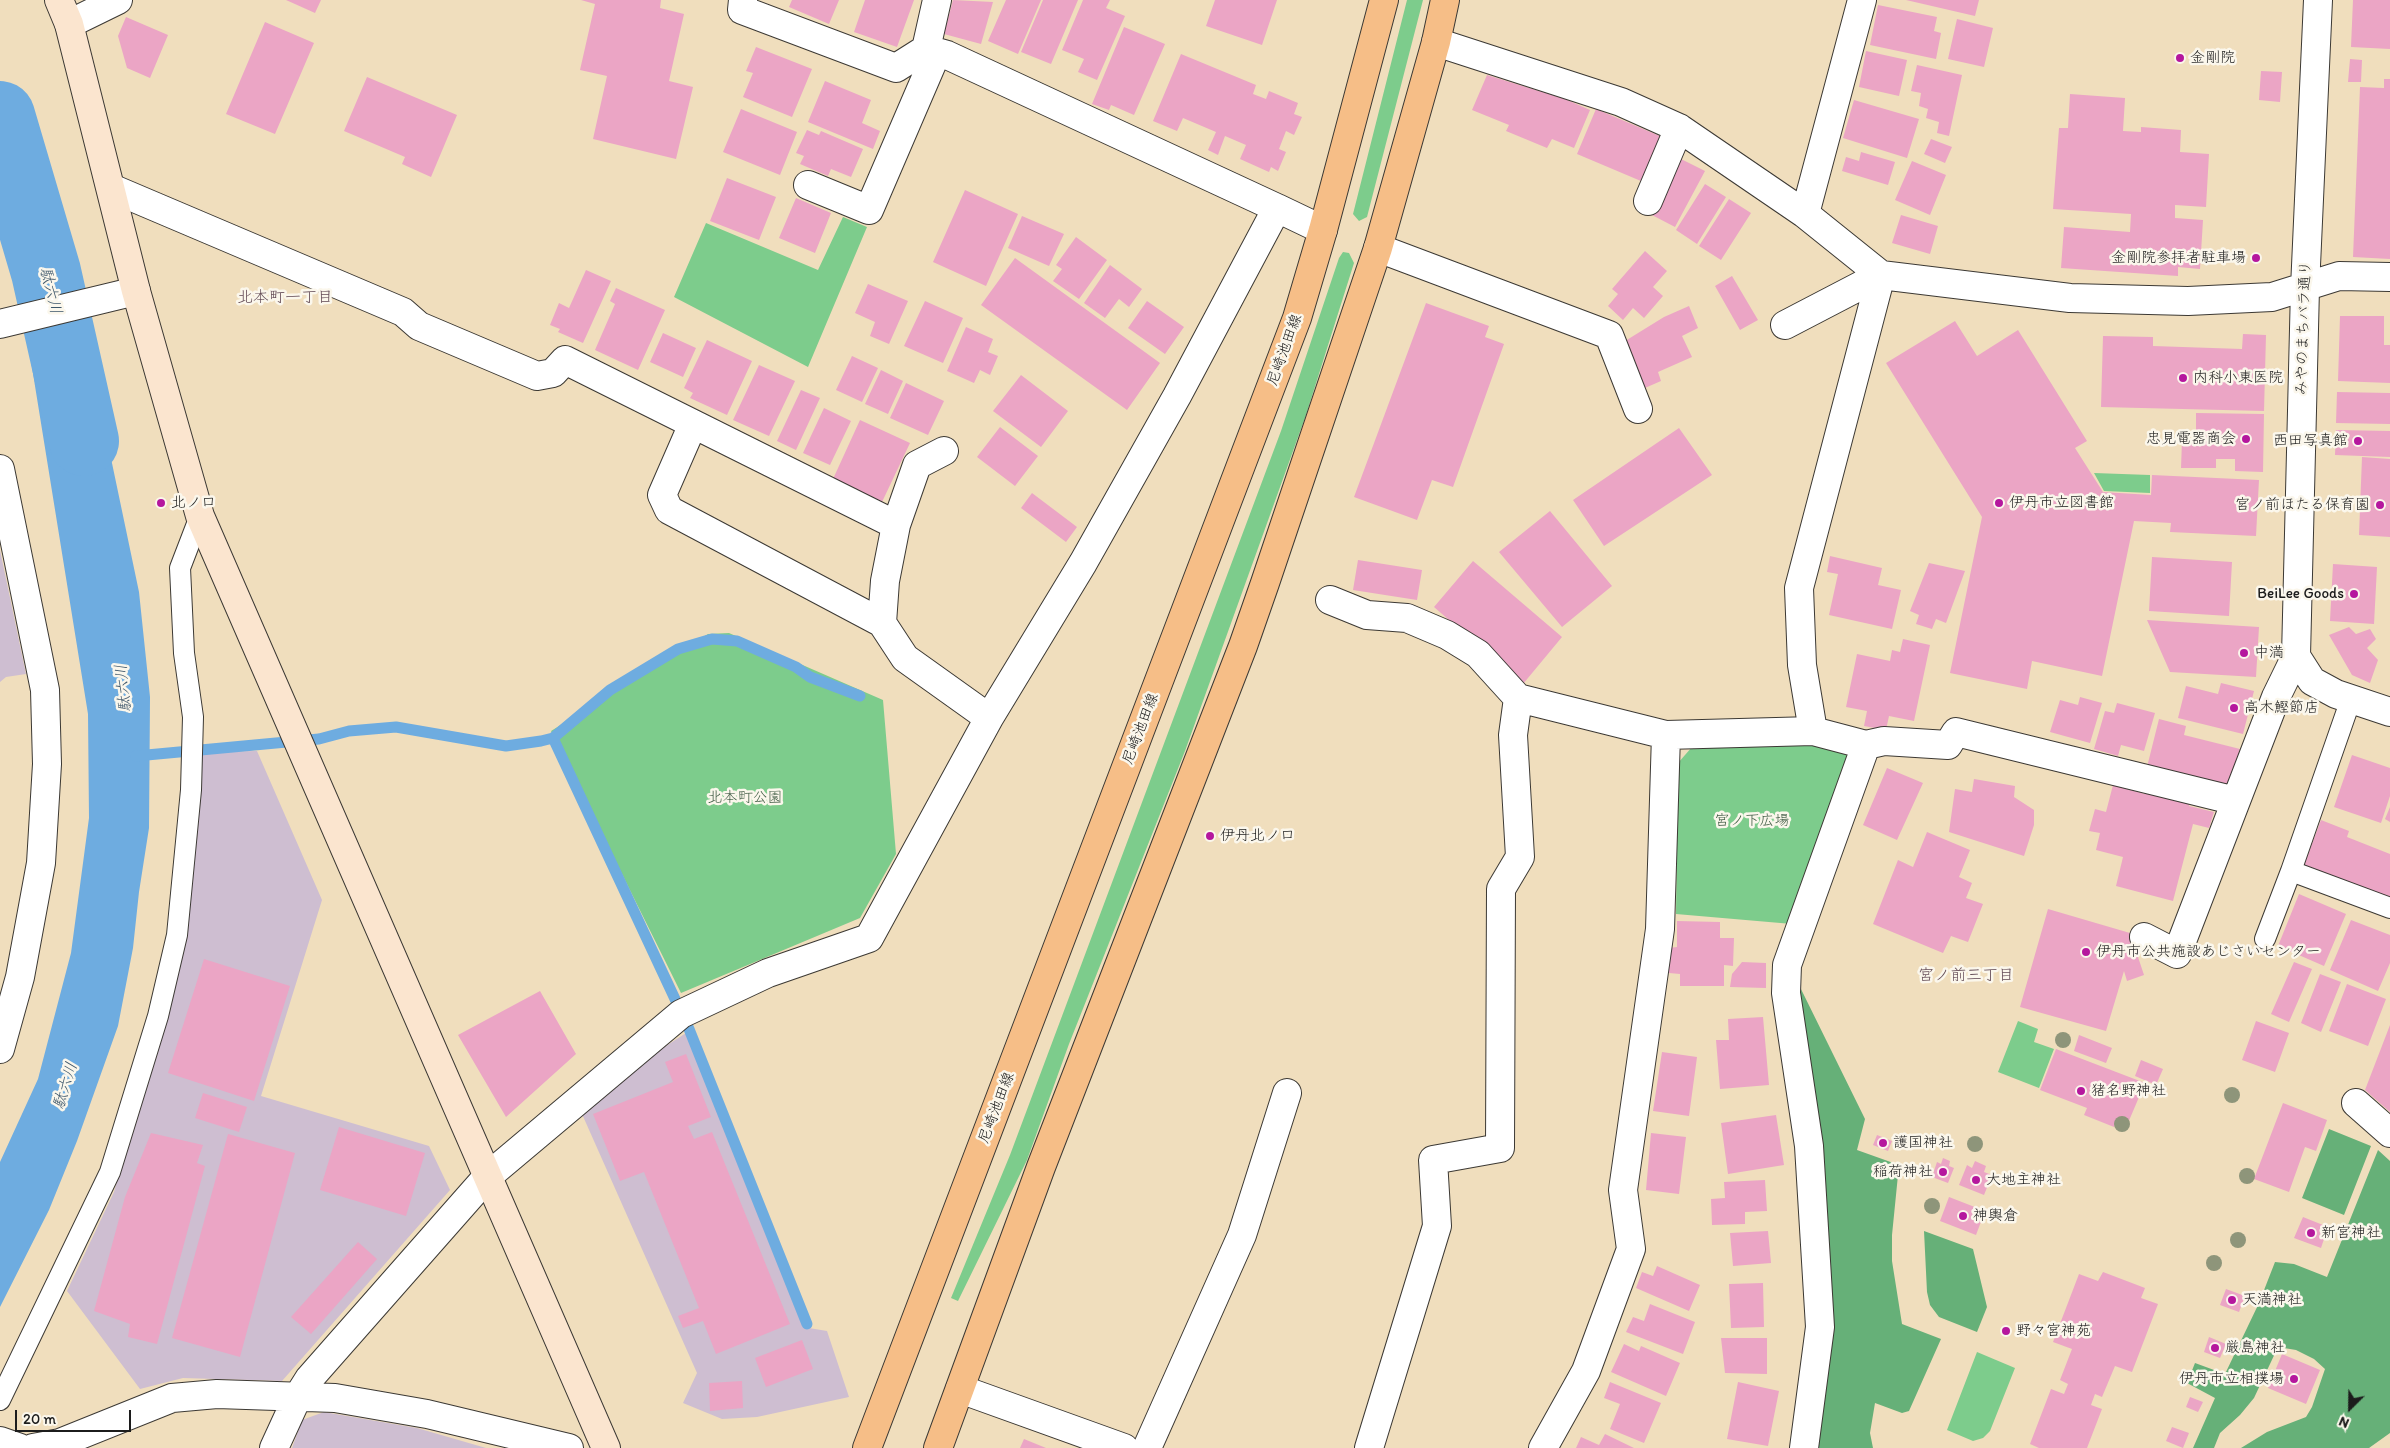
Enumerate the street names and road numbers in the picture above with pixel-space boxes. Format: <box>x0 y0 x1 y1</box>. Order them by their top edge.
street label: みやのまちバラ通り <box>2293 260 2315 396</box>
street label: 尼崎池田線 <box>1264 312 1306 388</box>
street label: 尼崎池田線 <box>1119 691 1163 767</box>
street label: 尼崎池田線 <box>975 1070 1019 1146</box>

